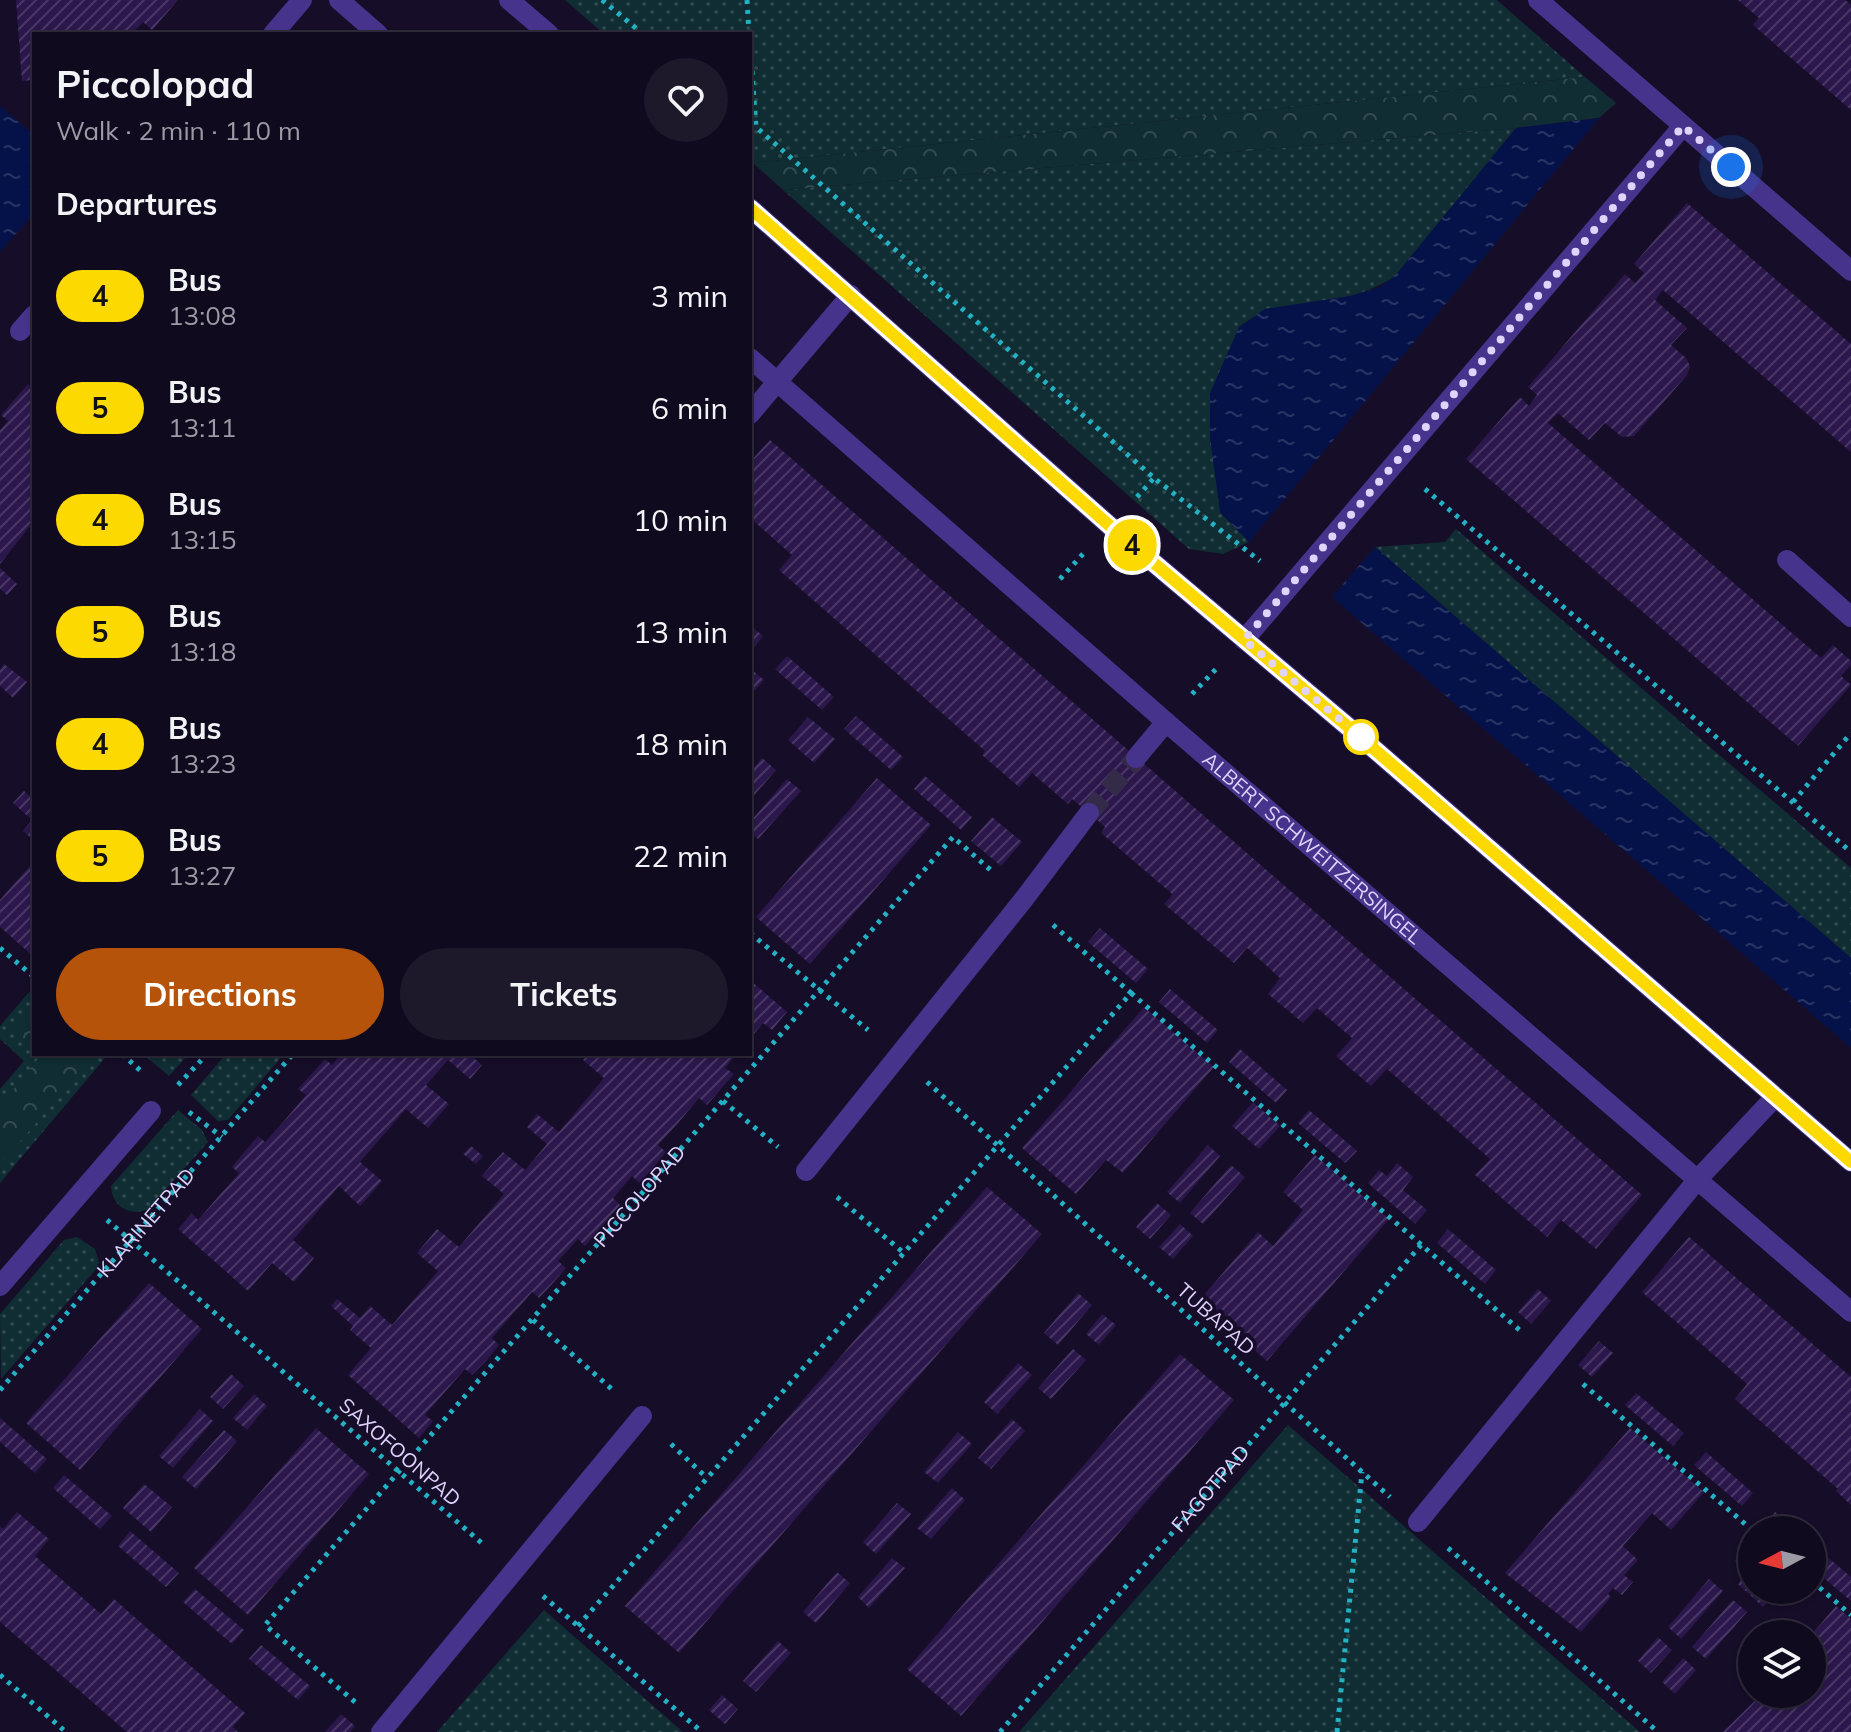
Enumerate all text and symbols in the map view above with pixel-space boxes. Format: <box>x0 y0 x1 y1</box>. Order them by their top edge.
button: heart <box>644 58 728 142</box>
text: Piccolopad <box>56 60 254 108</box>
text: Walk · 2 min · 110 m <box>56 114 301 147</box>
your location <box>1711 147 1751 187</box>
text: Departures <box>56 185 217 223</box>
text: Bus <box>168 261 222 299</box>
text: 3 min <box>651 277 728 315</box>
text: 4 <box>92 278 108 313</box>
text: 13:08 <box>168 299 236 332</box>
text: Bus <box>168 373 222 411</box>
text: 6 min <box>651 389 728 427</box>
text: 5 <box>92 390 108 425</box>
text: 13:11 <box>168 411 236 444</box>
text: Bus <box>168 485 222 523</box>
text: 10 min <box>633 501 728 539</box>
text: 4 <box>92 502 108 537</box>
line badge: 4 <box>1106 519 1158 571</box>
text: 13:15 <box>168 523 236 556</box>
text: 4 <box>1124 527 1140 562</box>
text: Bus <box>168 597 222 635</box>
text: 13 min <box>633 613 728 651</box>
text: 5 <box>92 614 108 649</box>
text: 13:18 <box>168 635 236 668</box>
text: Bus <box>168 709 222 747</box>
unlabelled marker <box>1344 720 1378 754</box>
text: 18 min <box>633 725 728 763</box>
text: 4 <box>92 726 108 761</box>
street label: ALBERT SCHWEITZERSINGEL <box>1198 746 1428 949</box>
text: 13:23 <box>168 747 236 780</box>
text: Bus <box>168 821 222 859</box>
text: 22 min <box>633 837 728 875</box>
text: 5 <box>92 838 108 873</box>
text: 13:27 <box>168 859 236 892</box>
button: Directions <box>56 948 384 1040</box>
button: Tickets <box>400 948 728 1040</box>
street label: PICCOLOPAD <box>588 1140 690 1252</box>
street label: KLARINETPAD <box>91 1163 200 1282</box>
street label: TUBAPAD <box>1172 1277 1260 1360</box>
street label: SAXOFOONPAD <box>335 1392 466 1511</box>
street label: FAGOTPAD <box>1166 1439 1255 1537</box>
north arrow <box>1738 1516 1826 1604</box>
map controls <box>1738 1516 1826 1708</box>
button: layers <box>1738 1620 1826 1708</box>

